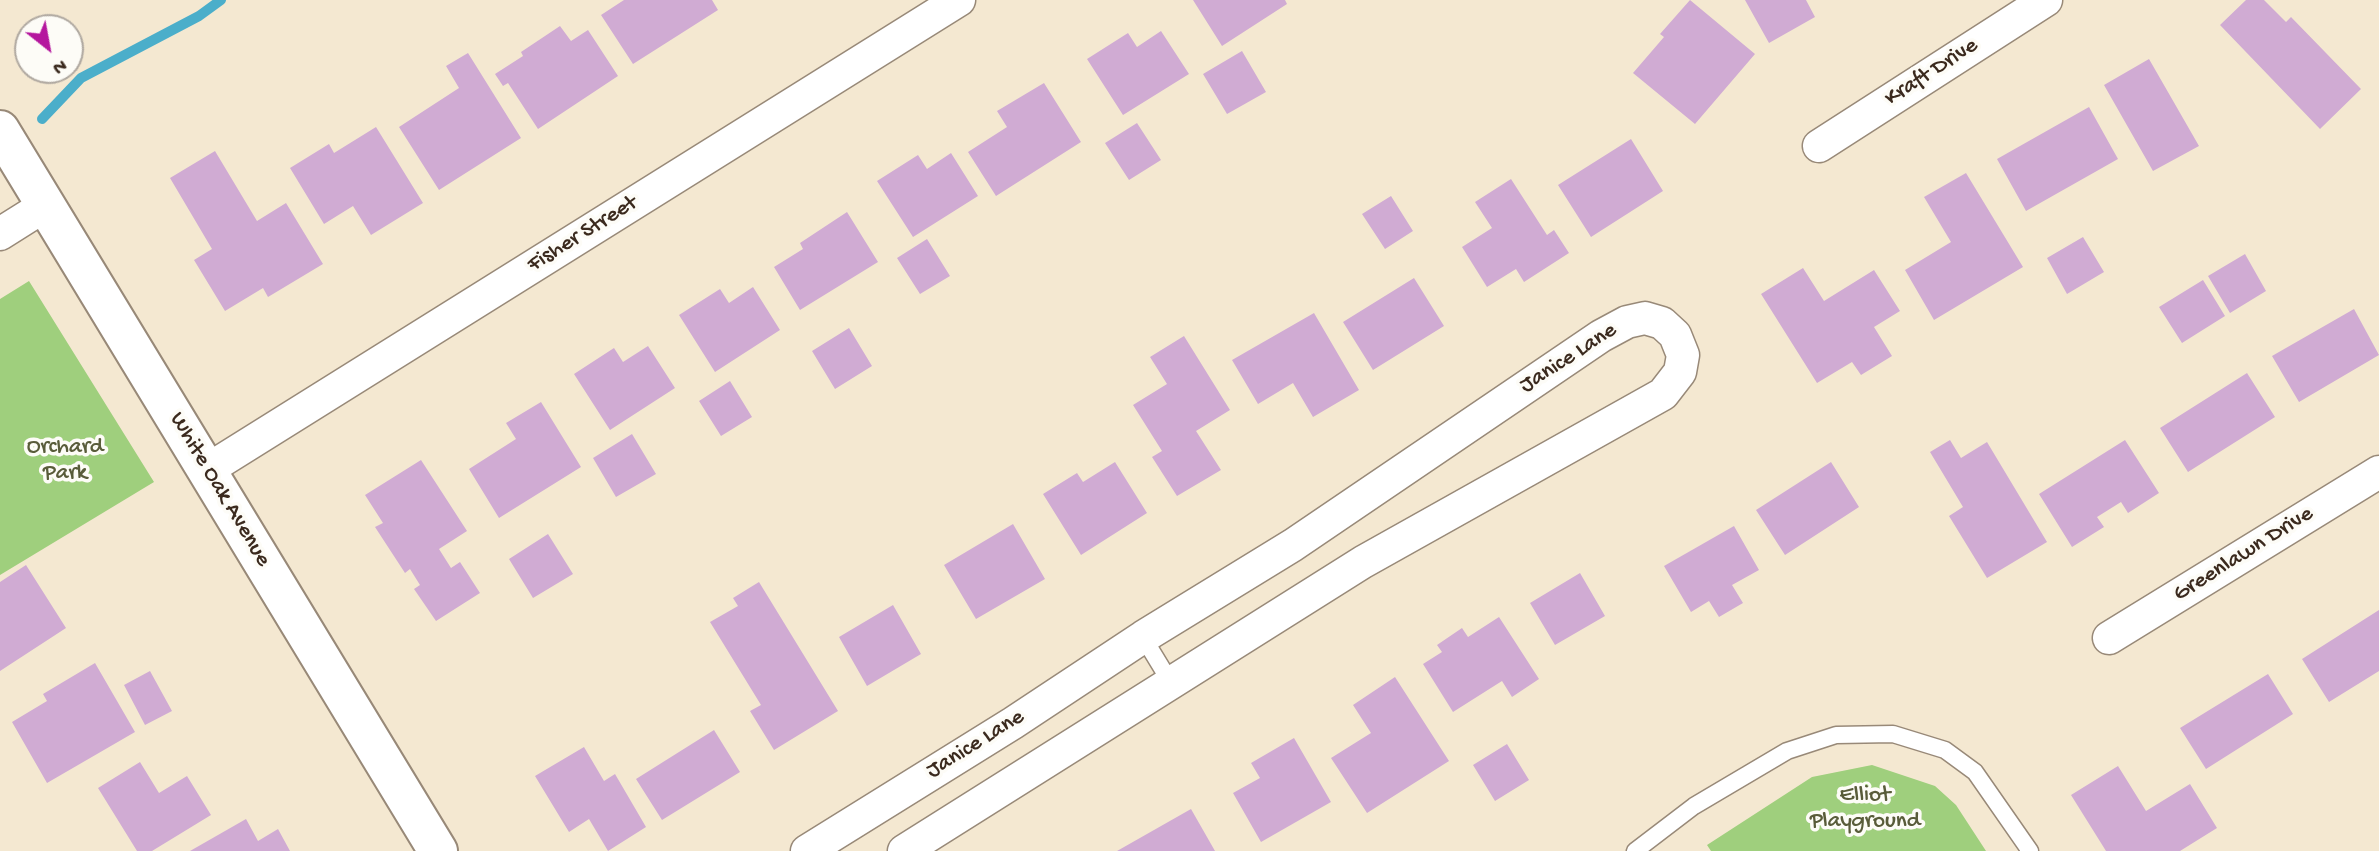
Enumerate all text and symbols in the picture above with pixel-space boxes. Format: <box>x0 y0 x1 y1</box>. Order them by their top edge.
north arrow <box>14 14 84 84</box>
street label: Kraft Drive <box>1880 33 1984 113</box>
text: N <box>48 53 70 79</box>
street label: Fisher Street <box>523 190 643 280</box>
street label: Janice Lane <box>1515 317 1623 401</box>
street label: White Oak Avenue <box>162 408 276 572</box>
park label: Orchard Park <box>27 434 103 488</box>
street label: Greenlawn Drive <box>2169 501 2319 609</box>
street label: Janice Lane <box>922 704 1030 786</box>
park label: Elliot Playground <box>1810 782 1920 836</box>

